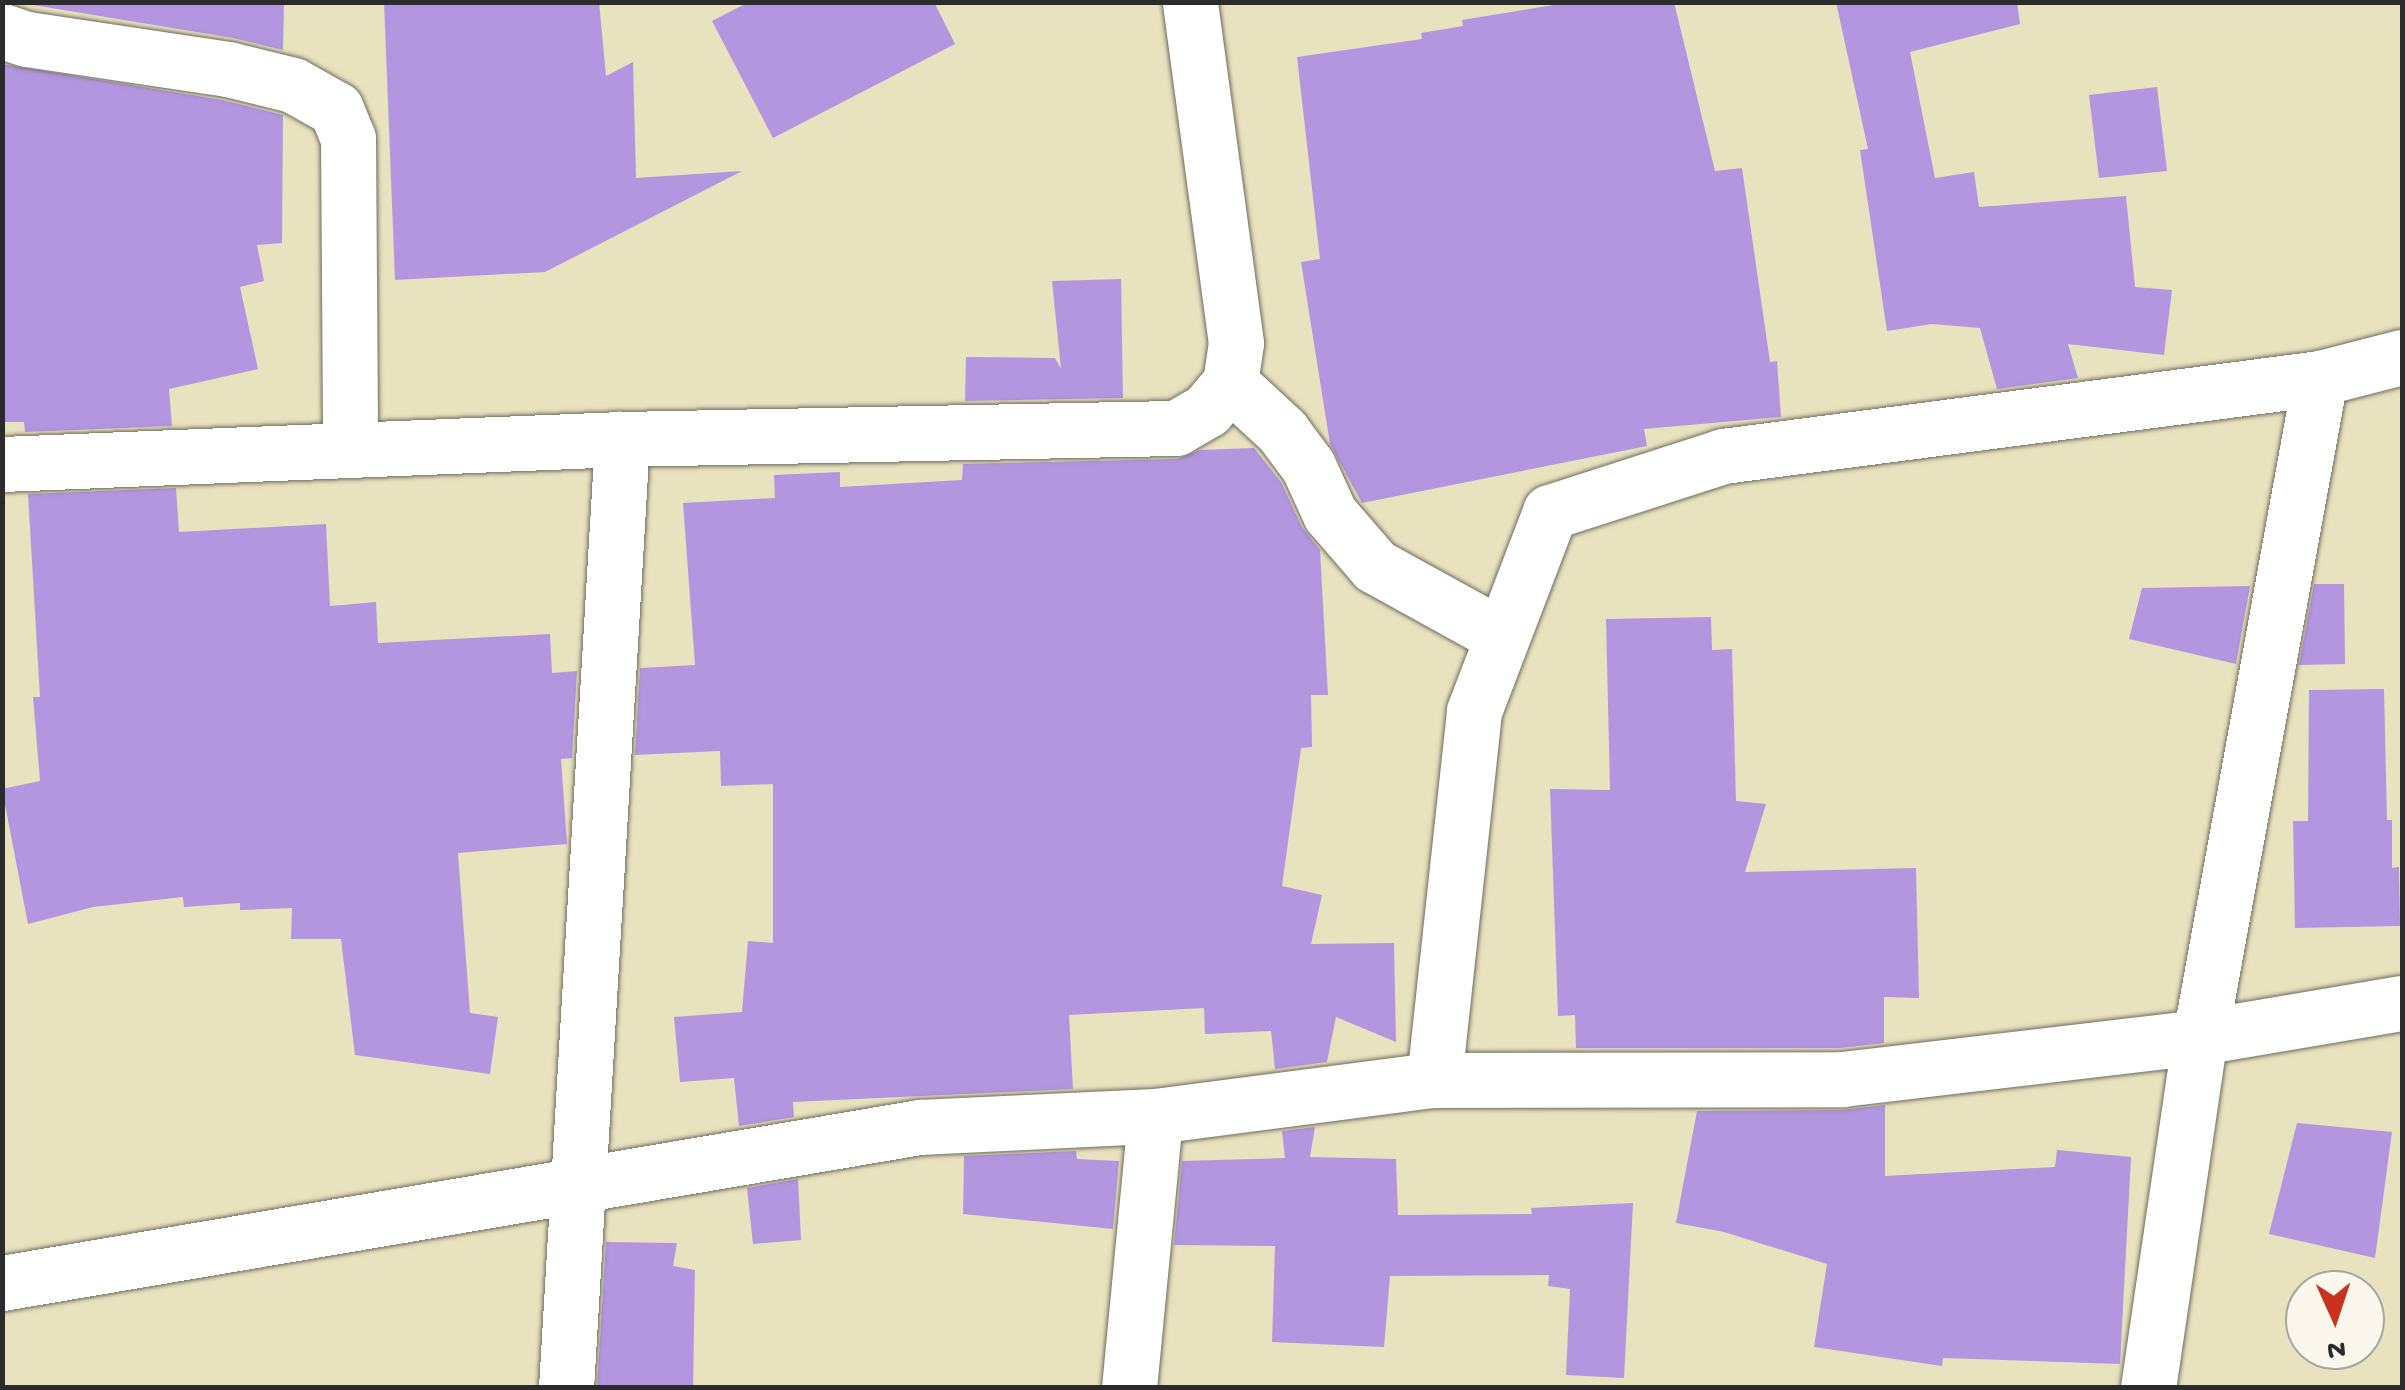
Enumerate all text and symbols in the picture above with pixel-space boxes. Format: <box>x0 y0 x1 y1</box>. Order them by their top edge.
north arrow <box>2285 1270 2385 1370</box>
text: N <box>2327 1332 2346 1365</box>

